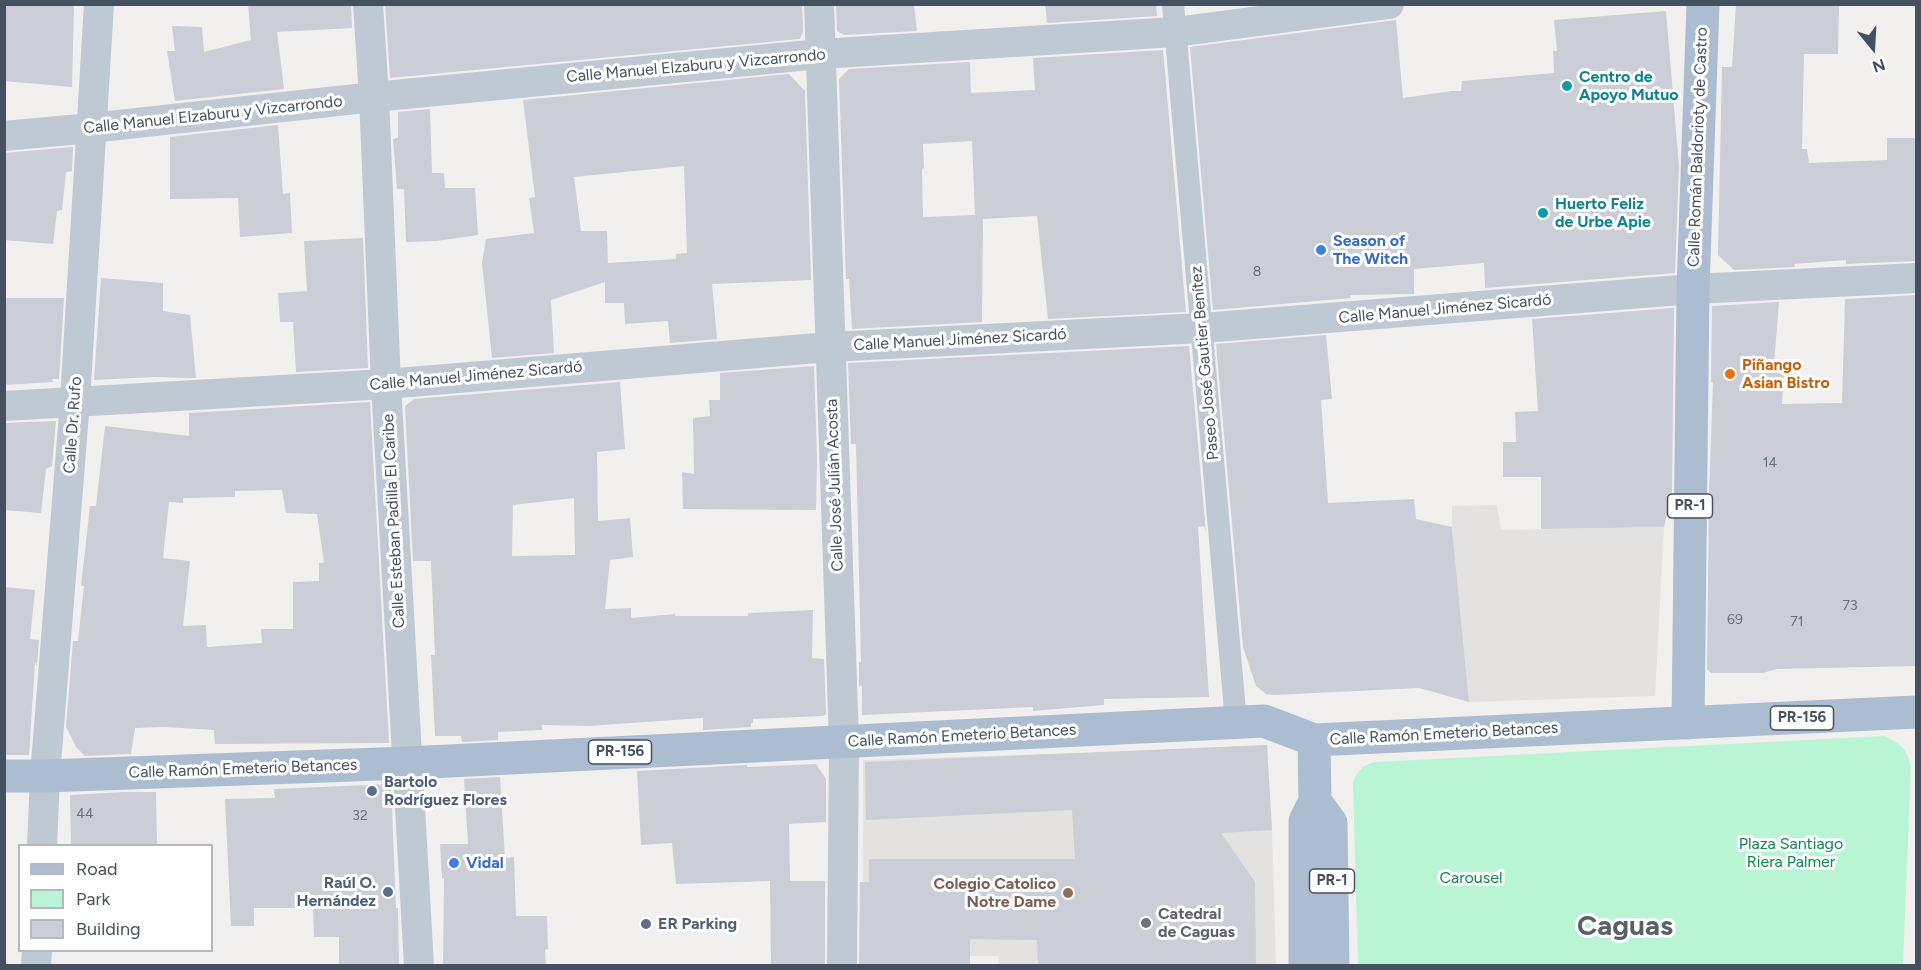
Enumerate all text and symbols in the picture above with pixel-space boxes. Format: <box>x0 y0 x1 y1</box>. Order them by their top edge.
north arrow <box>1843 18 1903 78</box>
street label: Calle Román Baldorioty de Castro <box>1684 27 1712 267</box>
street label: Calle Manuel Elzaburu y Vizcarrondo <box>566 45 826 87</box>
text: N <box>1870 55 1888 77</box>
place label: Centro de Apoyo Mutuo <box>1579 67 1679 105</box>
marker: Centro de Apoyo Mutuo <box>1560 79 1574 93</box>
street label: Calle Manuel Elzaburu y Vizcarrondo <box>83 92 343 138</box>
place label: Huerto Feliz de Urbe Apie <box>1555 194 1651 232</box>
marker: Huerto Feliz de Urbe Apie <box>1536 206 1550 220</box>
place label: Season of The Witch <box>1333 231 1408 269</box>
marker: Season of The Witch <box>1314 243 1328 257</box>
house number: 8 <box>1253 264 1261 280</box>
street label: Paseo José Gautier Benítez <box>1187 265 1223 461</box>
street label: Calle Manuel Jiménez Sicardó <box>1338 290 1552 328</box>
street label: Calle Manuel Jiménez Sicardó <box>853 325 1067 355</box>
place label: Piñango Asian Bistro <box>1742 355 1830 393</box>
street label: Calle Manuel Jiménez Sicardó <box>369 357 583 395</box>
marker: Piñango Asian Bistro <box>1723 367 1737 381</box>
street label: Calle Dr. Rufo <box>60 376 86 474</box>
street label: Calle José Julián Acosta <box>822 398 848 572</box>
street label: Calle Esteban Padilla El Caribe <box>379 413 409 629</box>
house number: 14 <box>1763 455 1777 471</box>
road number: PR-1 <box>1668 494 1712 518</box>
house number: 73 <box>1842 598 1858 614</box>
house number: 69 <box>1727 612 1743 628</box>
house number: 71 <box>1790 614 1804 630</box>
road number: PR-156 <box>1770 706 1834 730</box>
street label: Calle Ramón Emeterio Betances <box>1329 718 1559 750</box>
street label: Calle Ramón Emeterio Betances <box>847 720 1077 752</box>
road number: PR-156 <box>588 740 652 764</box>
street label: Calle Ramón Emeterio Betances <box>128 755 358 783</box>
place label: Bartolo Rodríguez Flores <box>384 772 507 810</box>
marker: Bartolo Rodríguez Flores <box>365 784 379 798</box>
house number: 44 <box>76 806 94 822</box>
house number: 32 <box>352 808 368 824</box>
park label: Plaza Santiago Riera Palmer <box>1739 834 1843 872</box>
legend <box>18 844 213 952</box>
place label: Vidal <box>466 853 504 873</box>
marker: Vidal <box>447 856 461 870</box>
text: Road <box>76 858 117 880</box>
park label: Carousel <box>1439 868 1503 888</box>
road number: PR-1 <box>1310 869 1354 893</box>
place label: Raúl O. Hernández <box>296 873 376 911</box>
place label: Colegio Catolico Notre Dame <box>934 874 1056 912</box>
marker: Raúl O. Hernández <box>381 885 395 899</box>
marker: Colegio Catolico Notre Dame <box>1061 886 1075 900</box>
text: Park <box>76 888 110 910</box>
place label: Catedral de Caguas <box>1158 904 1235 942</box>
district label: Caguas <box>1577 910 1673 944</box>
place label: ER Parking <box>658 914 737 934</box>
marker: Catedral de Caguas <box>1139 916 1153 930</box>
marker: ER Parking <box>639 917 653 931</box>
text: Building <box>76 918 141 940</box>

